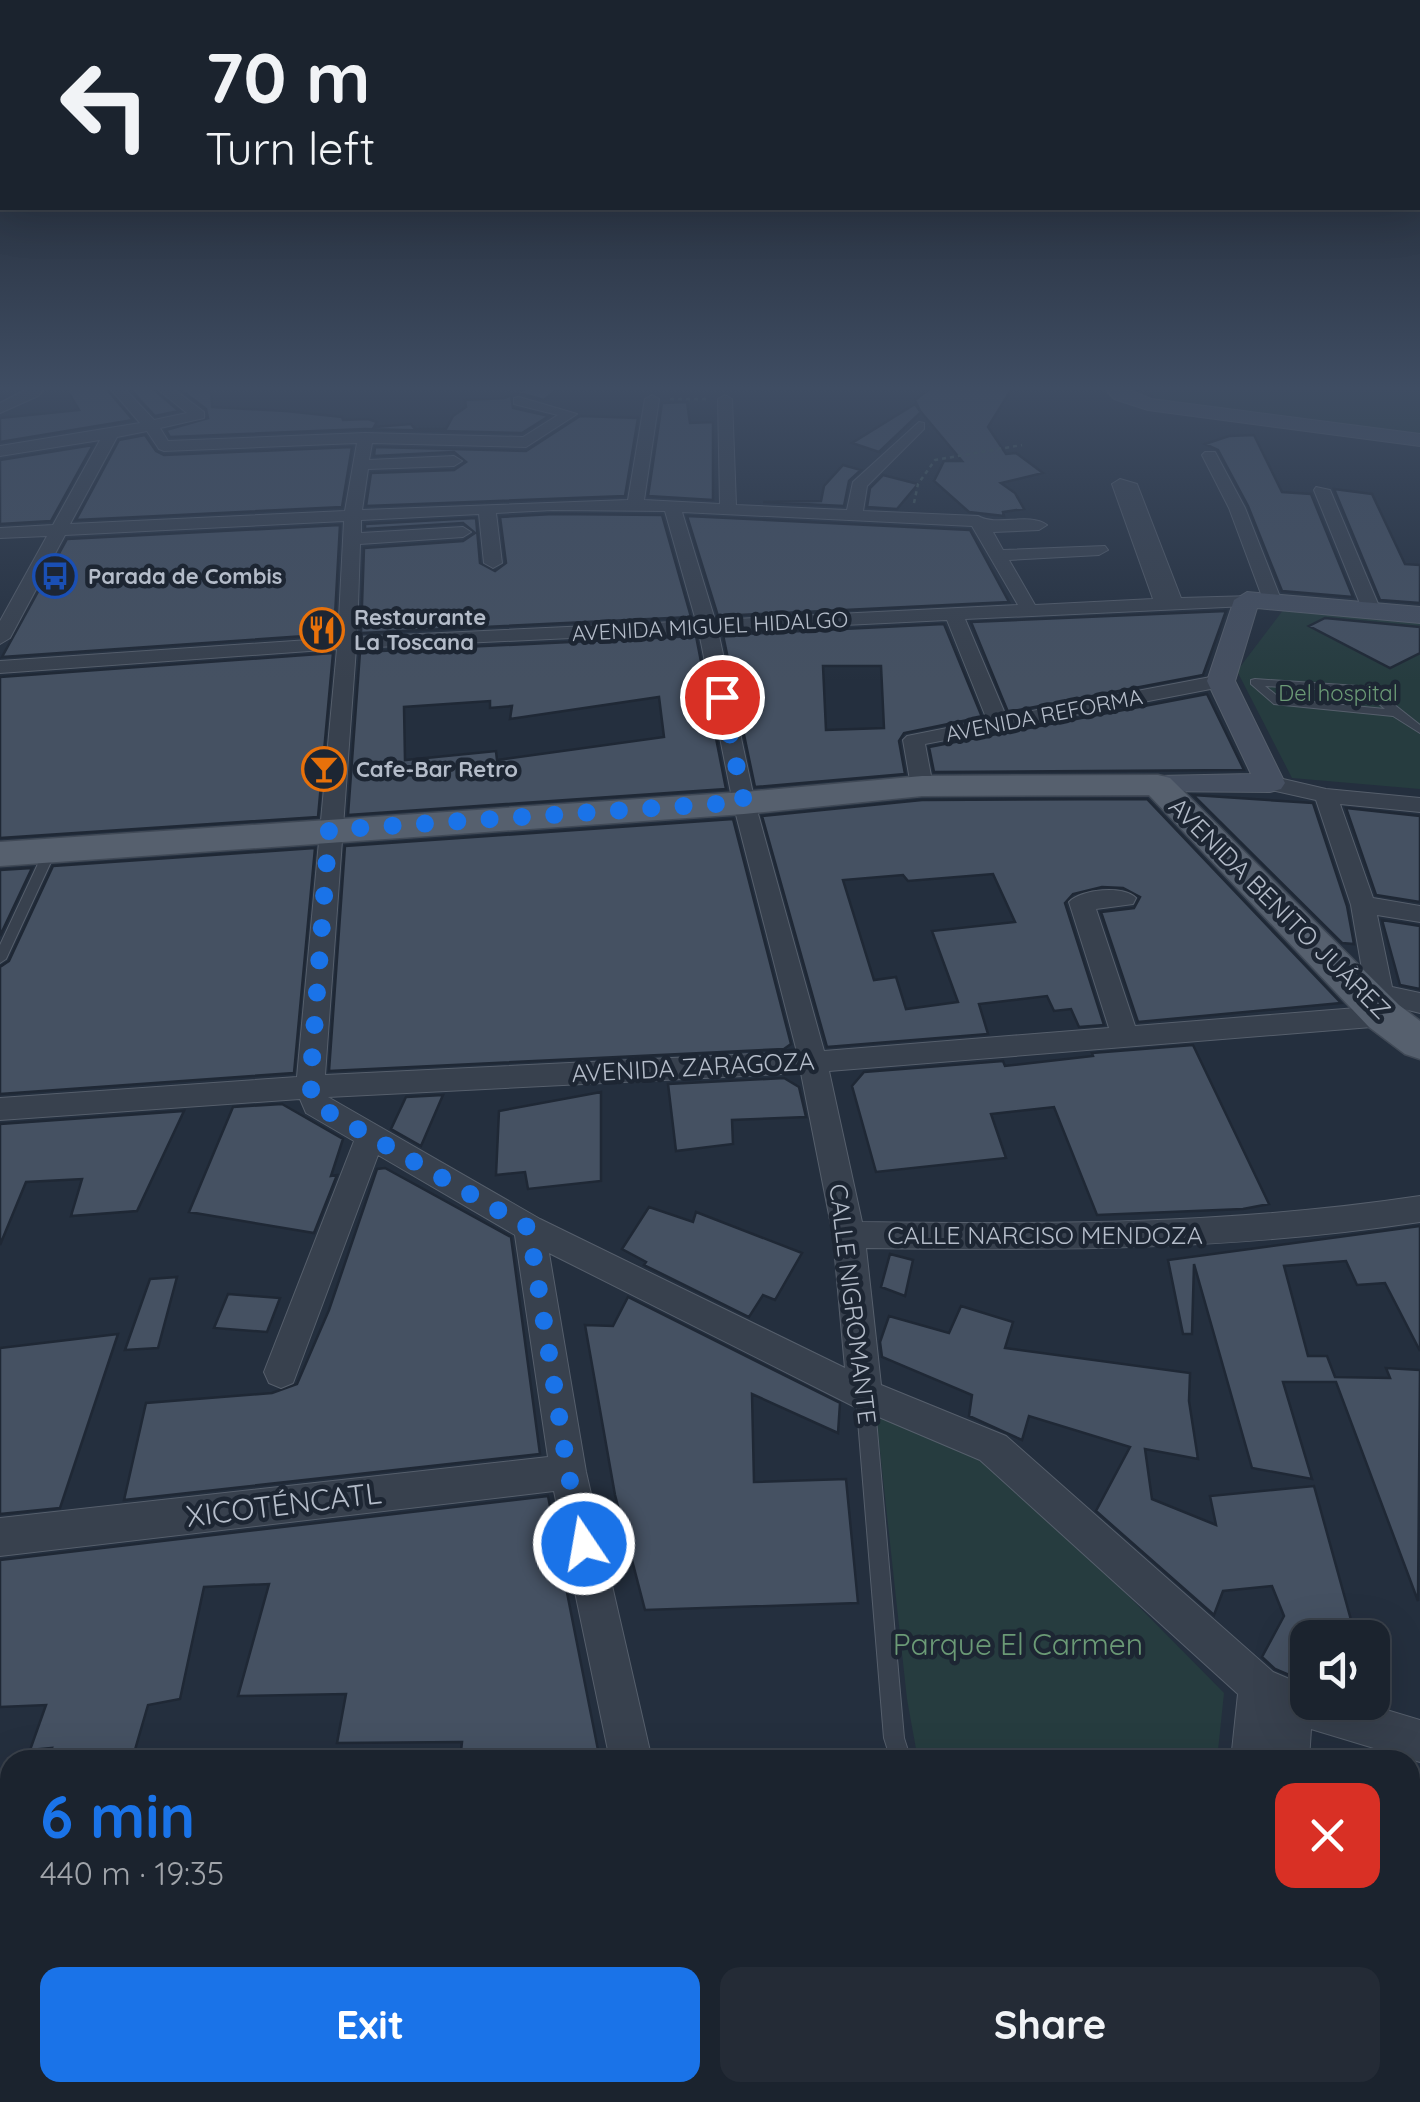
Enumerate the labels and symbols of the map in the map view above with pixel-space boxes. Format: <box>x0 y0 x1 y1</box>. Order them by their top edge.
bus stop icon: Parada de Combis <box>32 553 78 599</box>
place label: Parada de Combis <box>88 562 282 590</box>
place label: Restaurante La Toscana <box>354 603 486 656</box>
street label: AVENIDA MIGUEL HIDALGO <box>571 605 849 647</box>
restaurant icon: Restaurante La Toscana <box>299 607 345 653</box>
pin <box>680 655 765 740</box>
park label: Del hospital <box>1278 679 1398 707</box>
street label: AVENIDA REFORMA <box>943 682 1145 748</box>
bar icon: Cafe-Bar Retro <box>301 746 347 792</box>
place label: Cafe-Bar Retro <box>356 755 518 783</box>
street label: AVENIDA BENITO JUÁREZ <box>1163 790 1398 1025</box>
street label: AVENIDA ZARAGOZA <box>571 1045 815 1088</box>
street label: CALLE NIGROMANTE <box>823 1182 884 1426</box>
street label: CALLE NARCISO MENDOZA <box>887 1219 1203 1250</box>
street label: XICOTÉNCATL <box>184 1473 384 1535</box>
position arrow <box>532 1492 636 1596</box>
park label: Parque El Carmen <box>893 1625 1143 1663</box>

